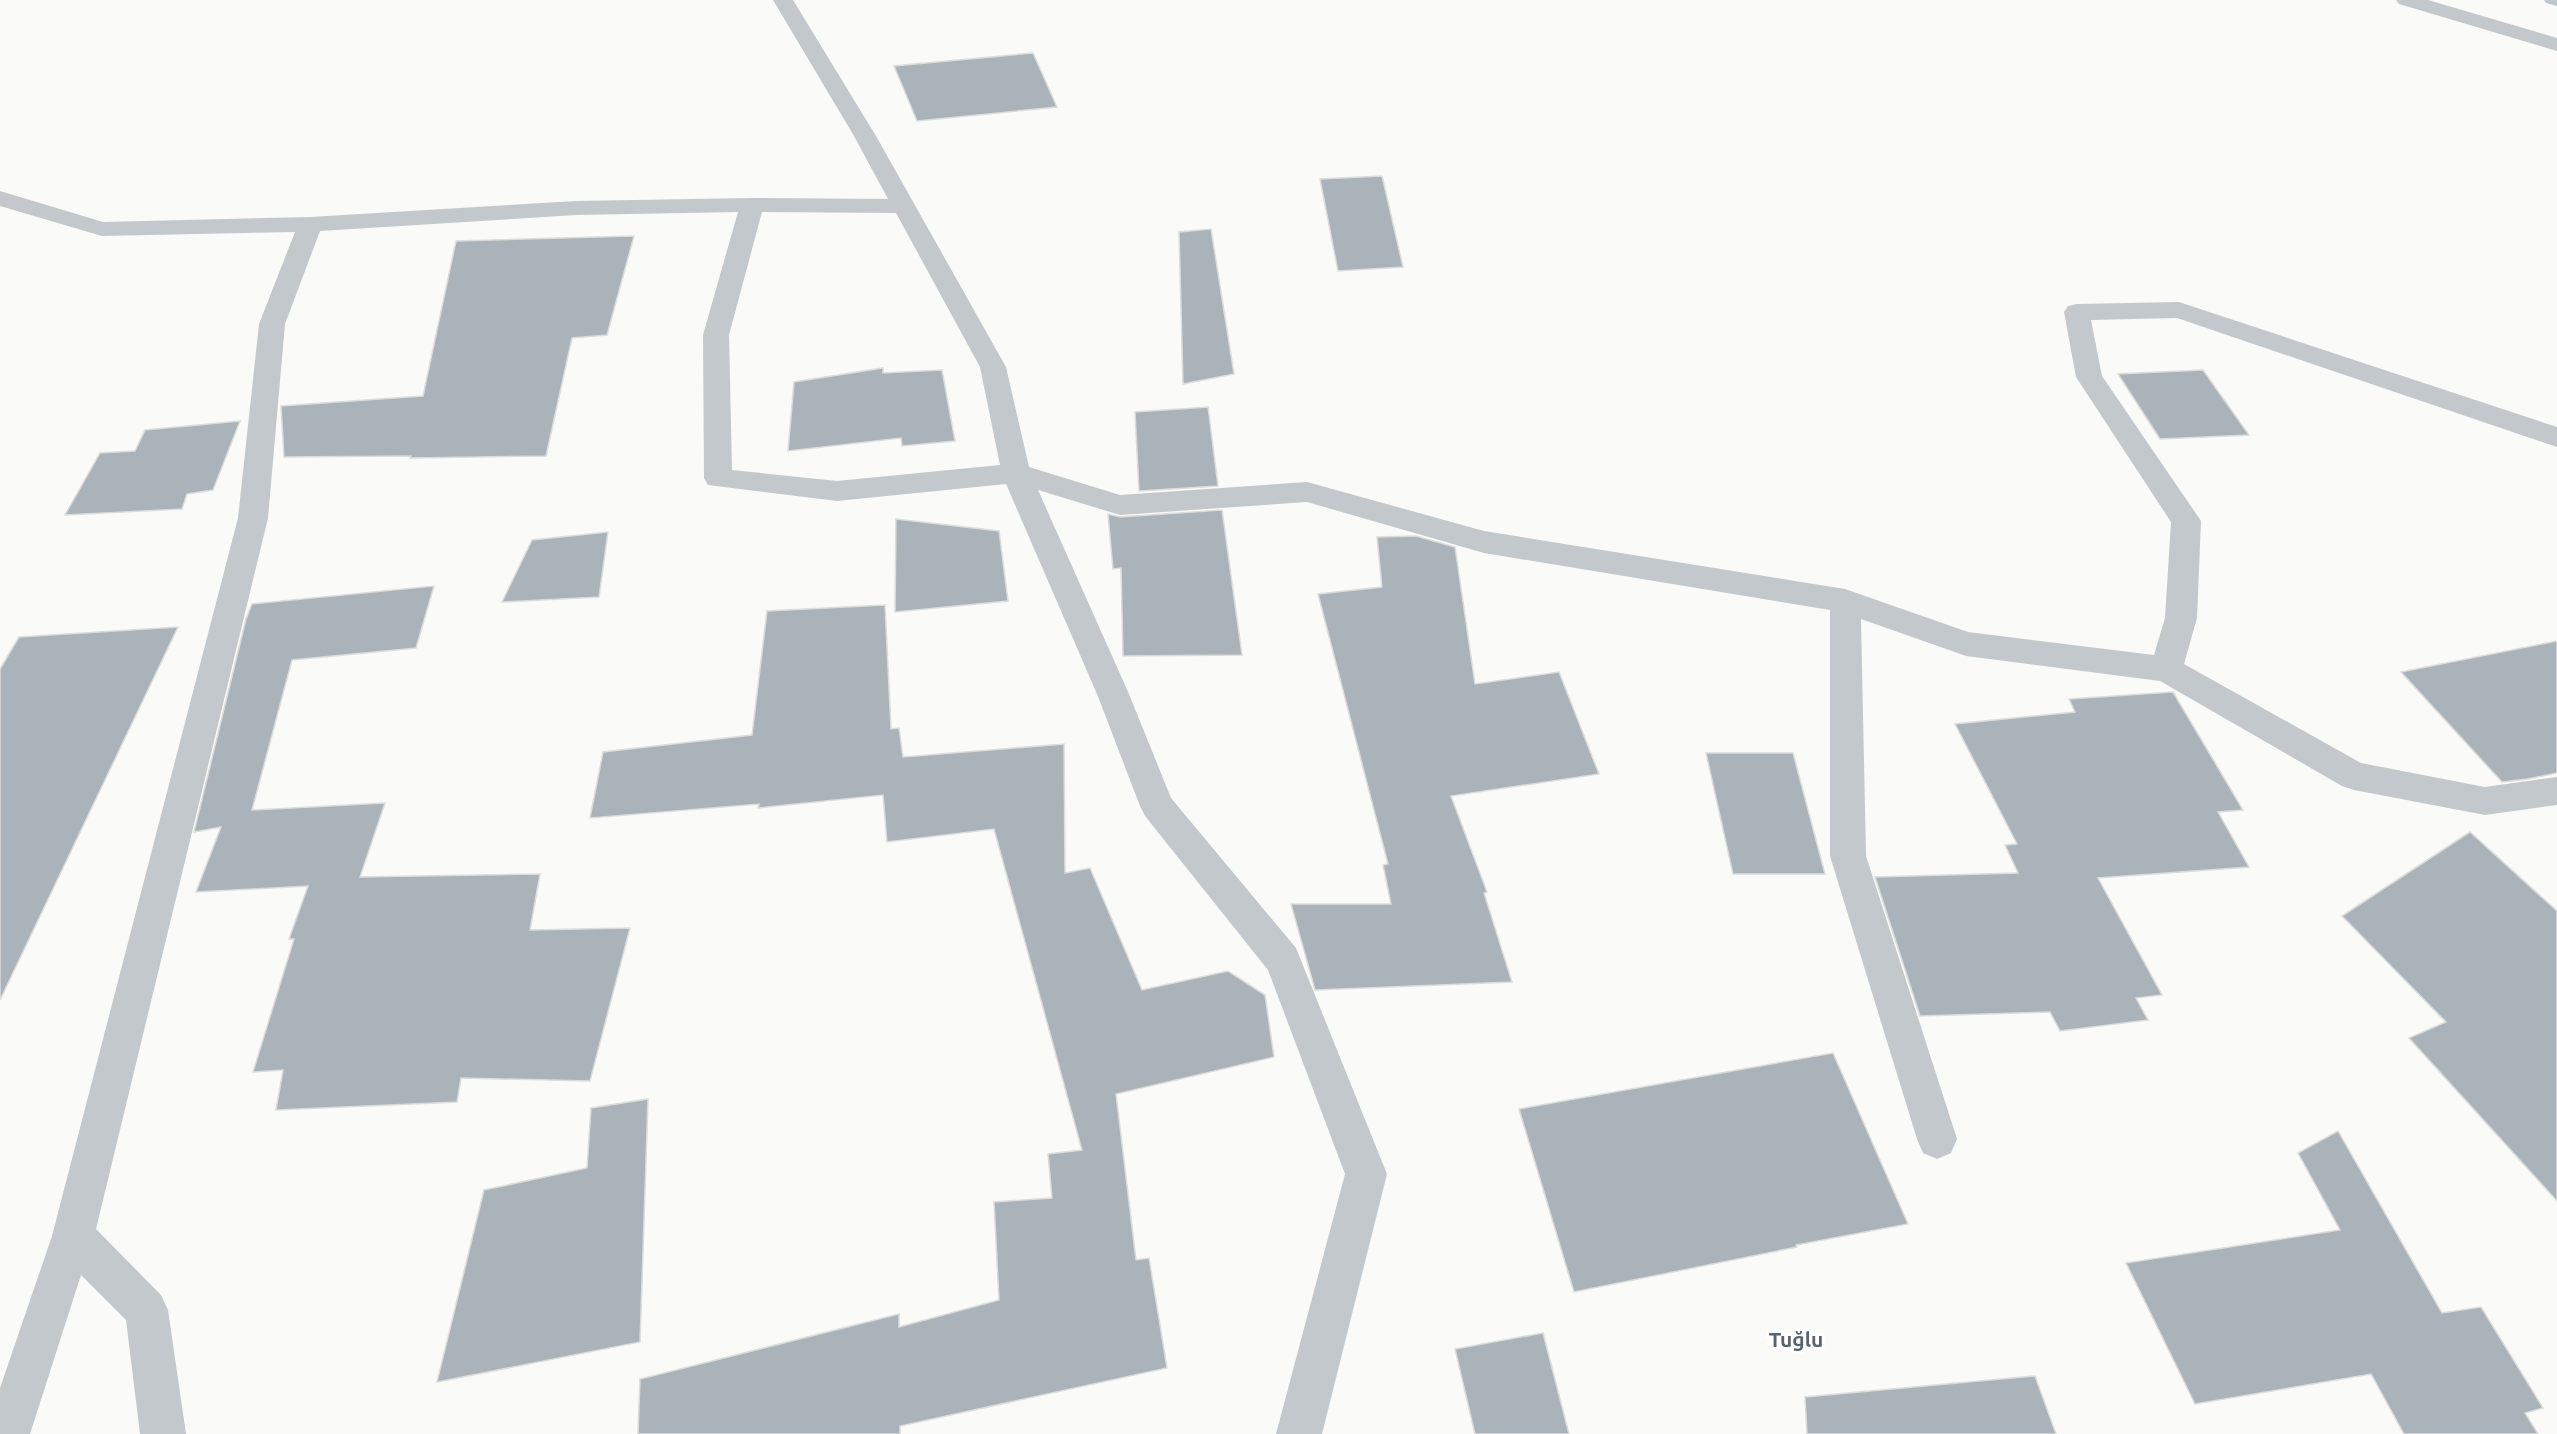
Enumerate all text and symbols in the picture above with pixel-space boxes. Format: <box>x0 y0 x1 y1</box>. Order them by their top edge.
district label: Tuğlu <box>1769 1327 1823 1351</box>

